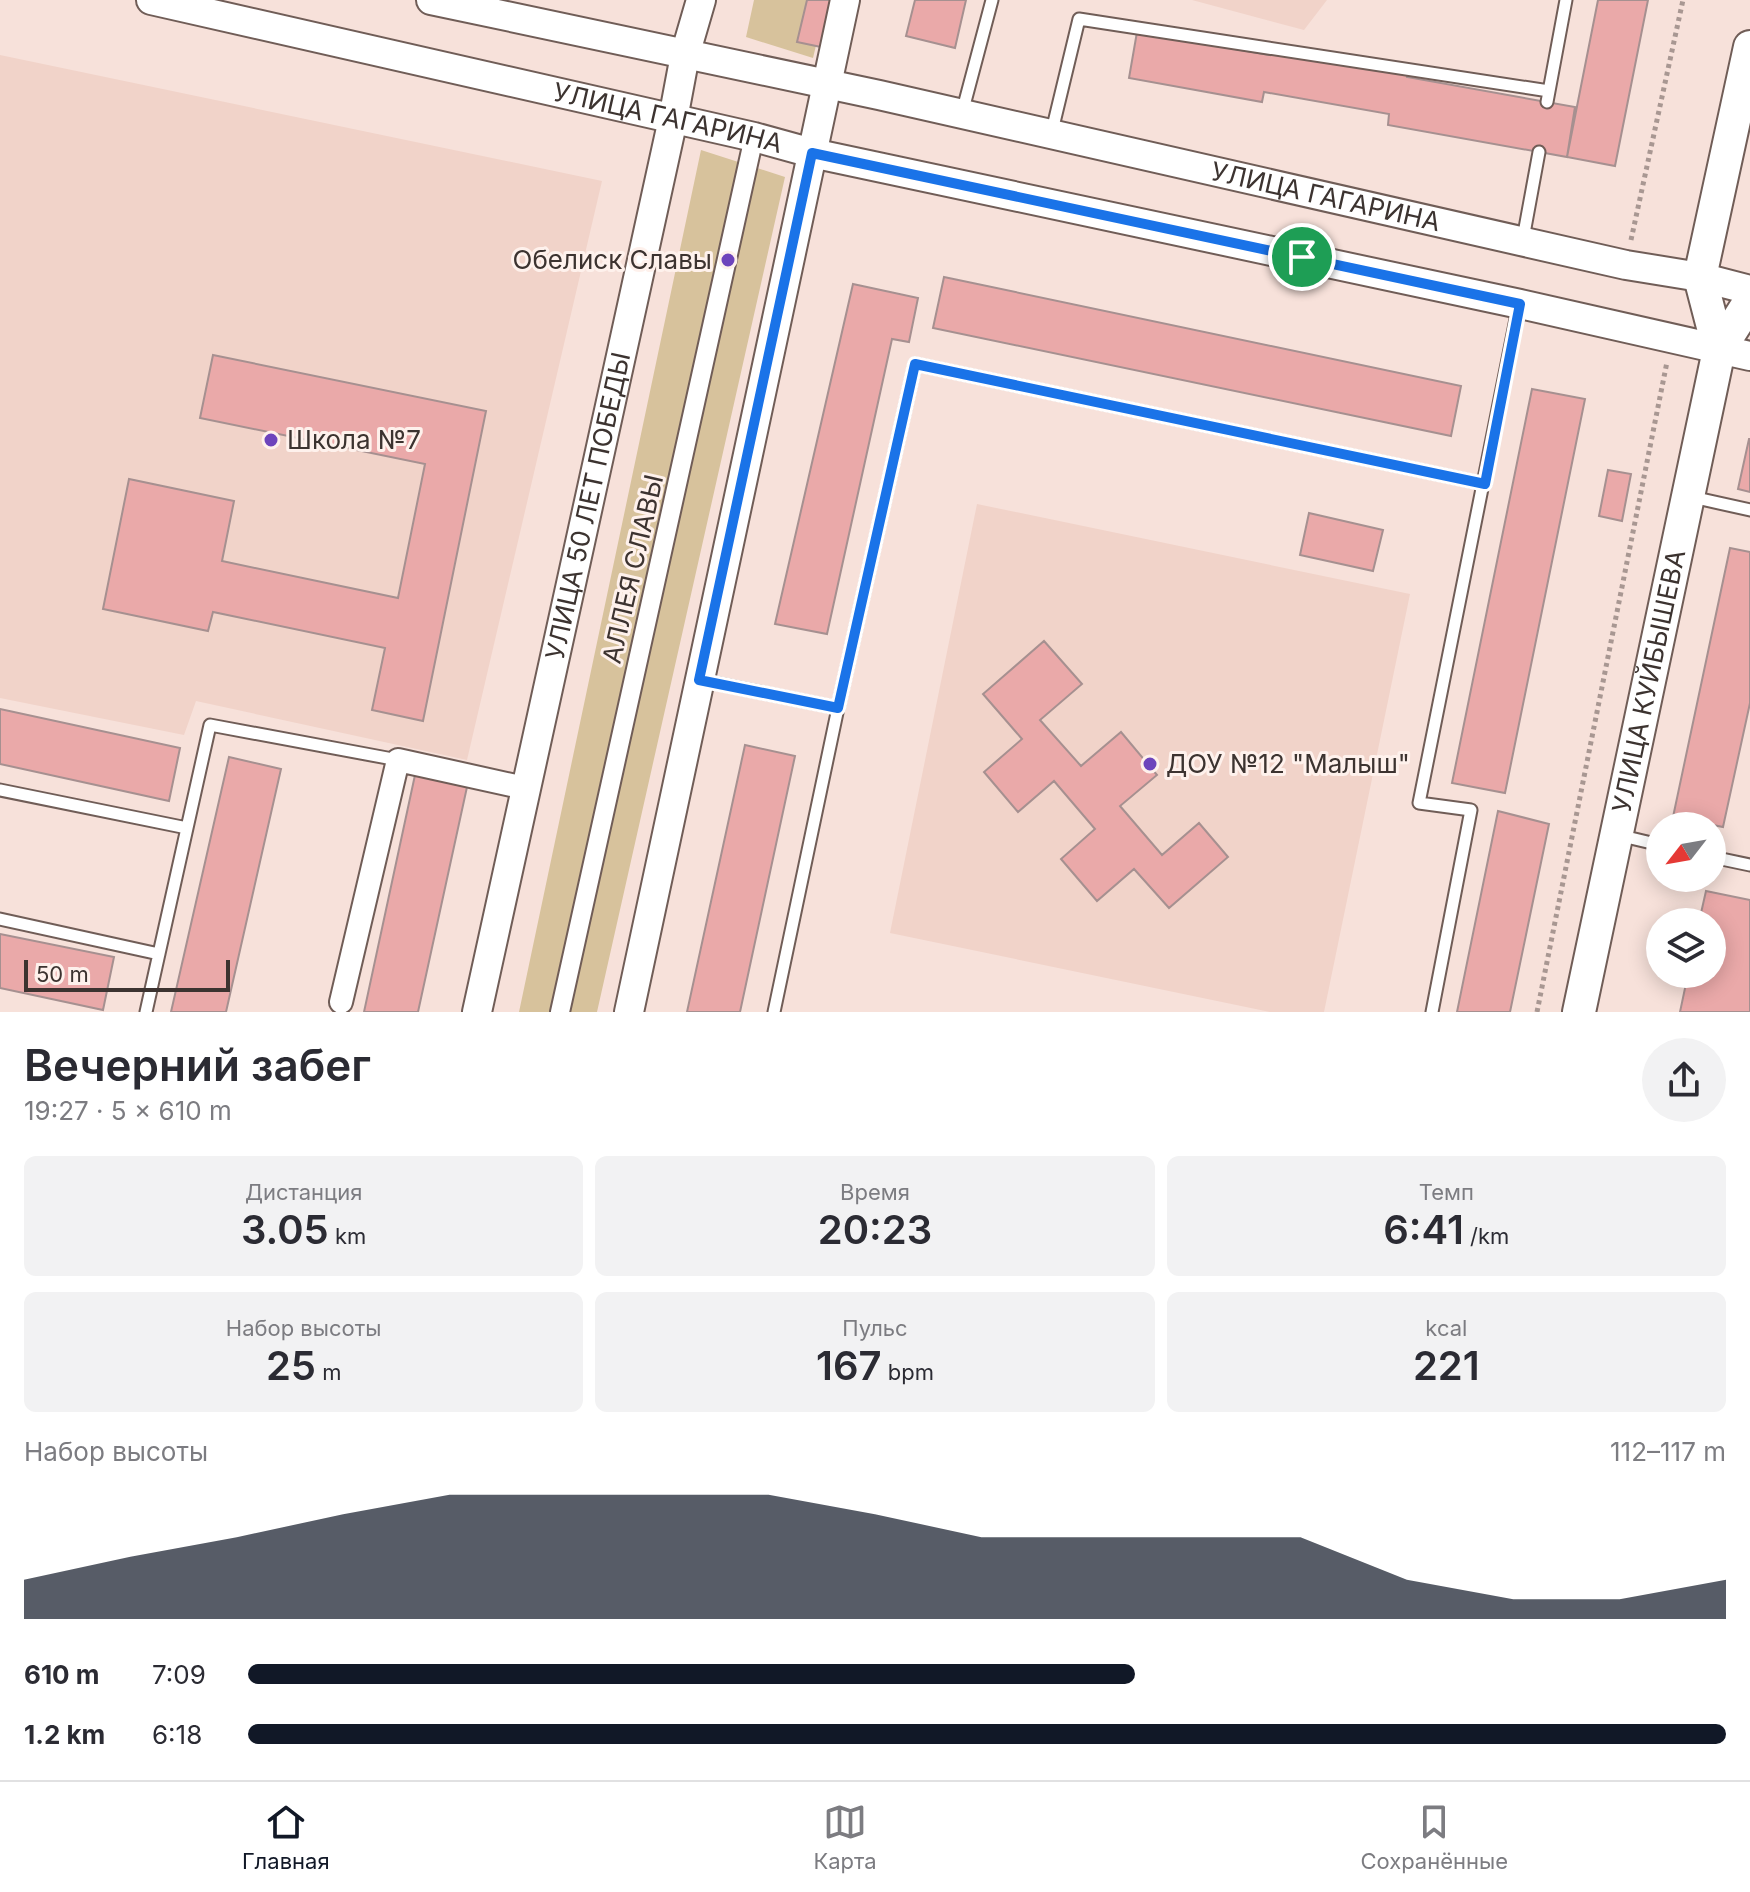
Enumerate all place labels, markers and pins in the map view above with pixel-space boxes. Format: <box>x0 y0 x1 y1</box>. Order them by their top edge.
pin <box>1268 223 1336 291</box>
place label: Обелиск Славы <box>513 244 712 275</box>
marker: Обелиск Славы <box>719 251 737 269</box>
place label: Школа №7 <box>287 424 421 455</box>
marker: Школа №7 <box>262 431 280 449</box>
place label: ДОУ №12 "Малыш" <box>1166 748 1410 779</box>
marker: ДОУ №12 "Малыш" <box>1141 755 1159 773</box>

